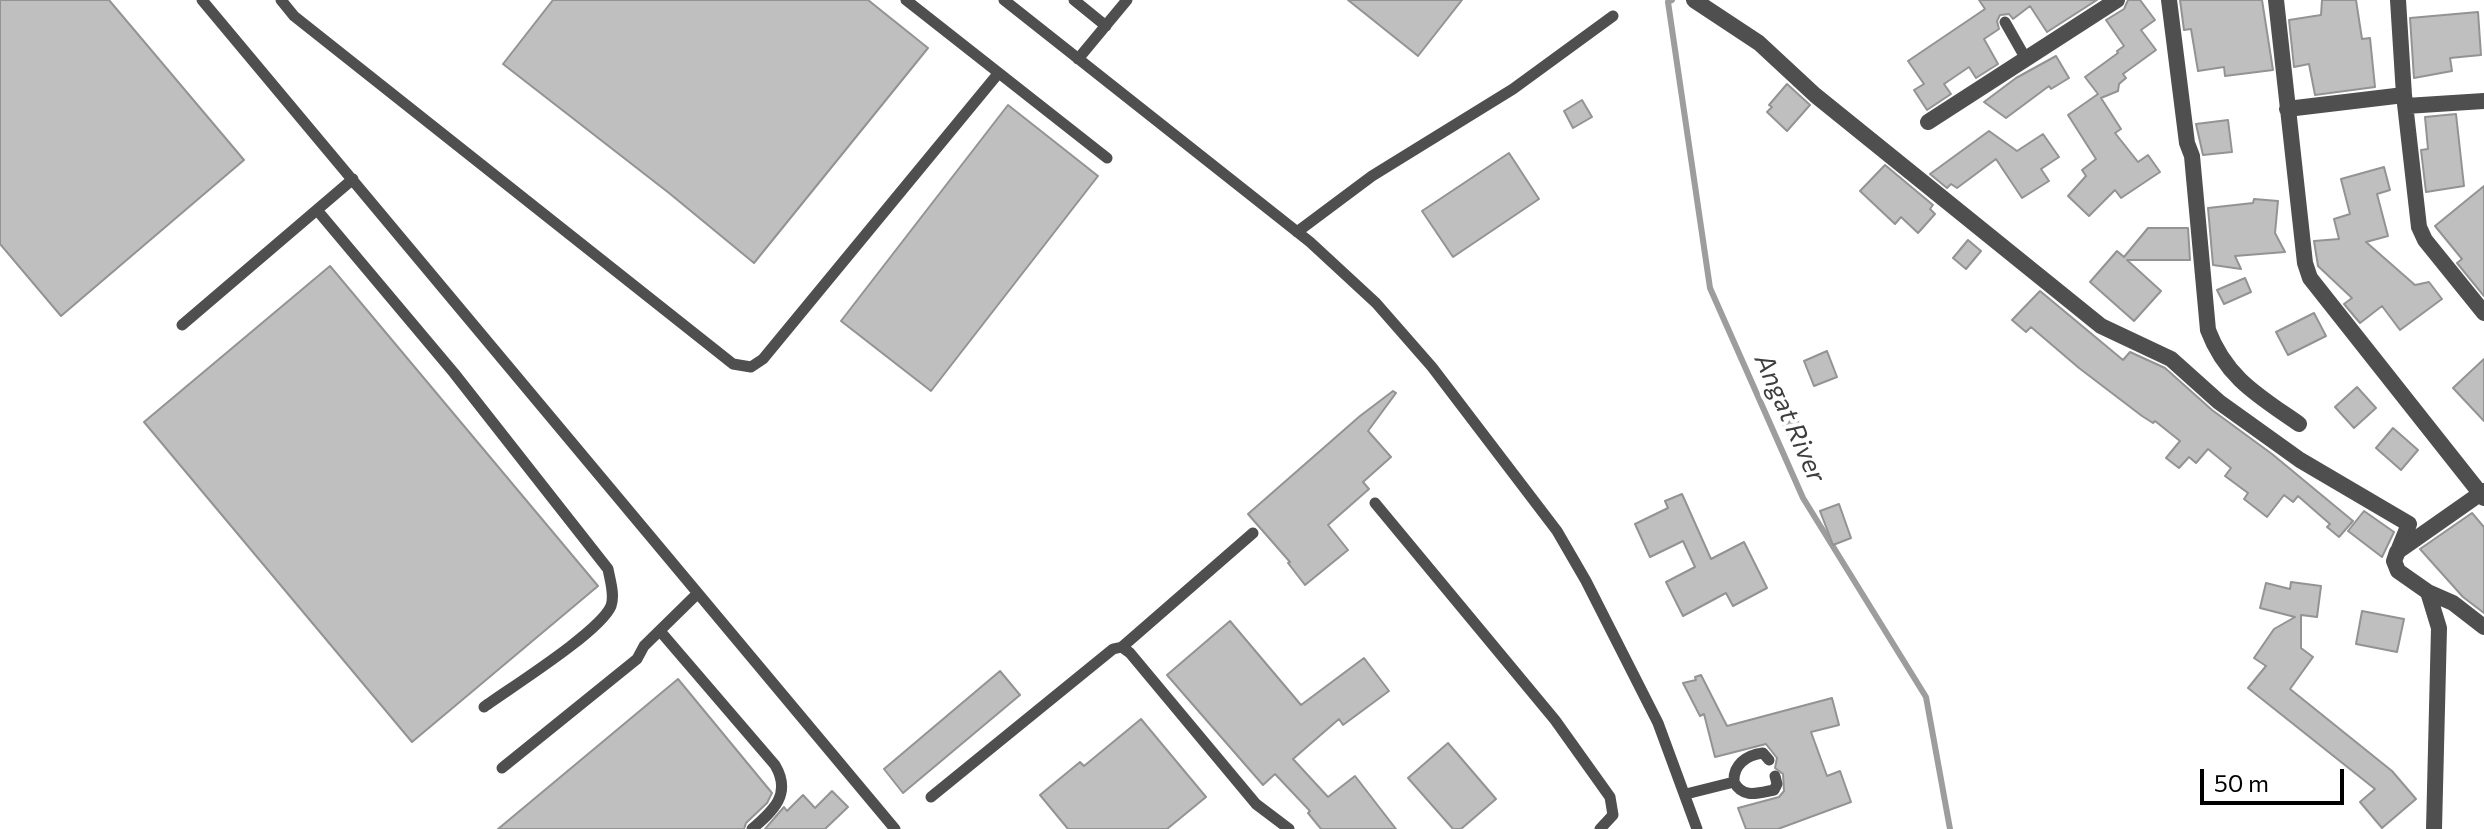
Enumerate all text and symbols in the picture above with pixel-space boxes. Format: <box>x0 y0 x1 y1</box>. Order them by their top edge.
water label: Angat River <box>1748 349 1832 487</box>
scale bar <box>2204 753 2348 803</box>
text: 50 m <box>2214 768 2269 797</box>

